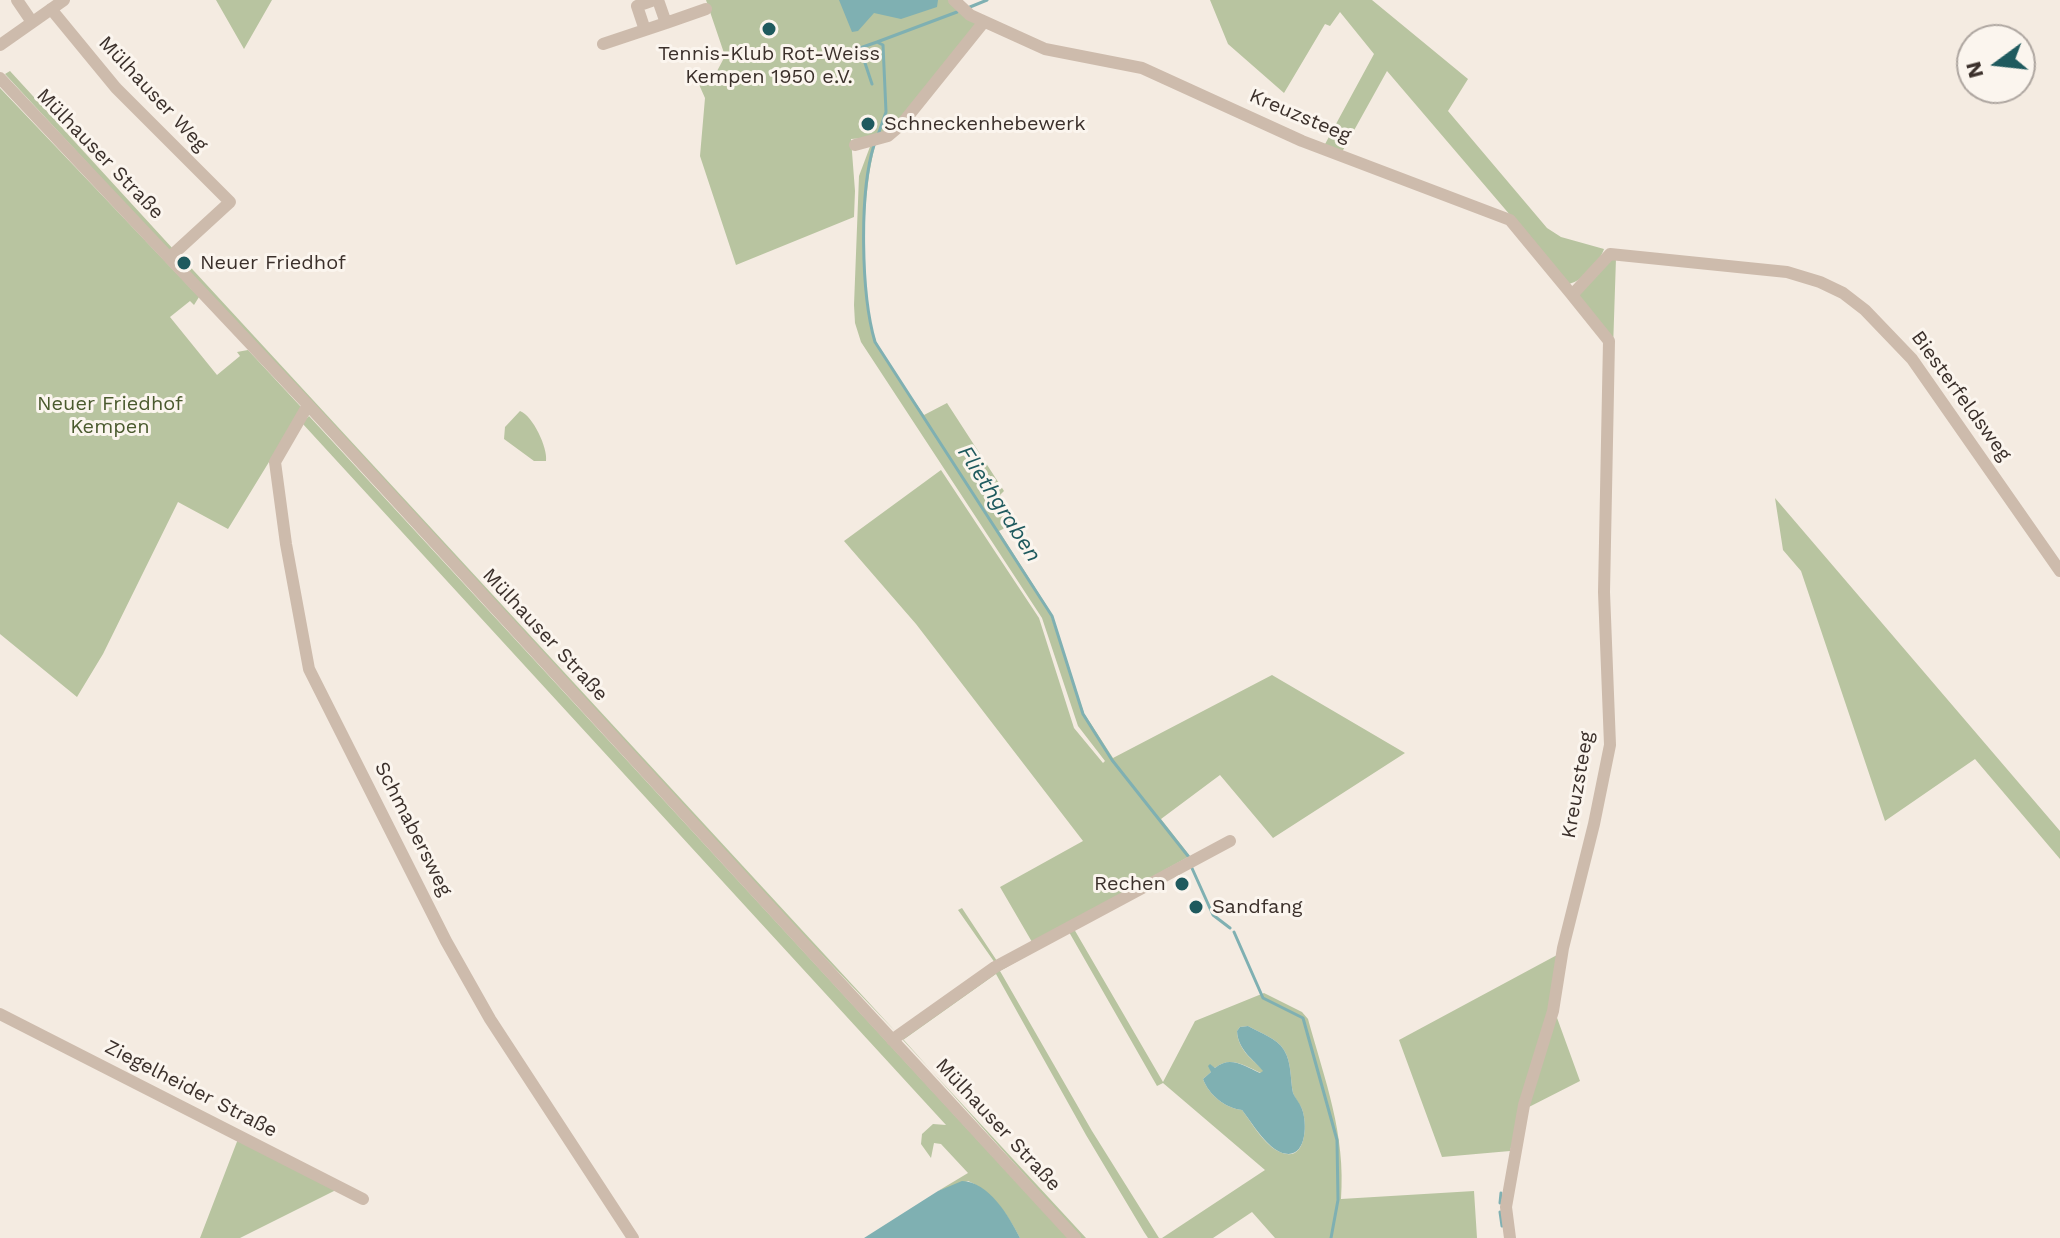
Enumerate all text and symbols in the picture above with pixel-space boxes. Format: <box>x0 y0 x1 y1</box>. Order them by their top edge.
marker: Tennis-Klub Rot-Weiss Kempen 1950 e.V. <box>760 20 778 38</box>
north arrow <box>1956 24 2036 104</box>
street label: Mülhauser Weg <box>93 31 213 157</box>
place label: Tennis-Klub Rot-Weiss Kempen 1950 e.V. <box>658 42 880 89</box>
text: N <box>1960 59 1988 81</box>
street label: Mülhauser Straße <box>31 84 169 224</box>
street label: Kreuzsteeg <box>1246 84 1354 148</box>
place label: Schneckenhebewerk <box>884 112 1086 136</box>
marker: Schneckenhebewerk <box>859 115 877 133</box>
place label: Neuer Friedhof <box>200 251 346 275</box>
marker: Neuer Friedhof <box>175 254 193 272</box>
street label: Biesterfeldsweg <box>1906 326 2016 466</box>
park label: Neuer Friedhof Kempen <box>37 392 183 439</box>
water label: Fliethgraben <box>951 441 1047 567</box>
street label: Mülhauser Straße <box>477 564 613 706</box>
street label: Kreuzsteeg <box>1557 730 1599 840</box>
street label: Schmabersweg <box>369 758 457 900</box>
place label: Rechen <box>1094 872 1166 896</box>
marker: Rechen <box>1173 875 1191 893</box>
place label: Sandfang <box>1212 895 1302 919</box>
marker: Sandfang <box>1187 898 1205 916</box>
street label: Ziegelheider Straße <box>101 1035 281 1143</box>
street label: Mülhauser Straße <box>930 1054 1066 1196</box>

